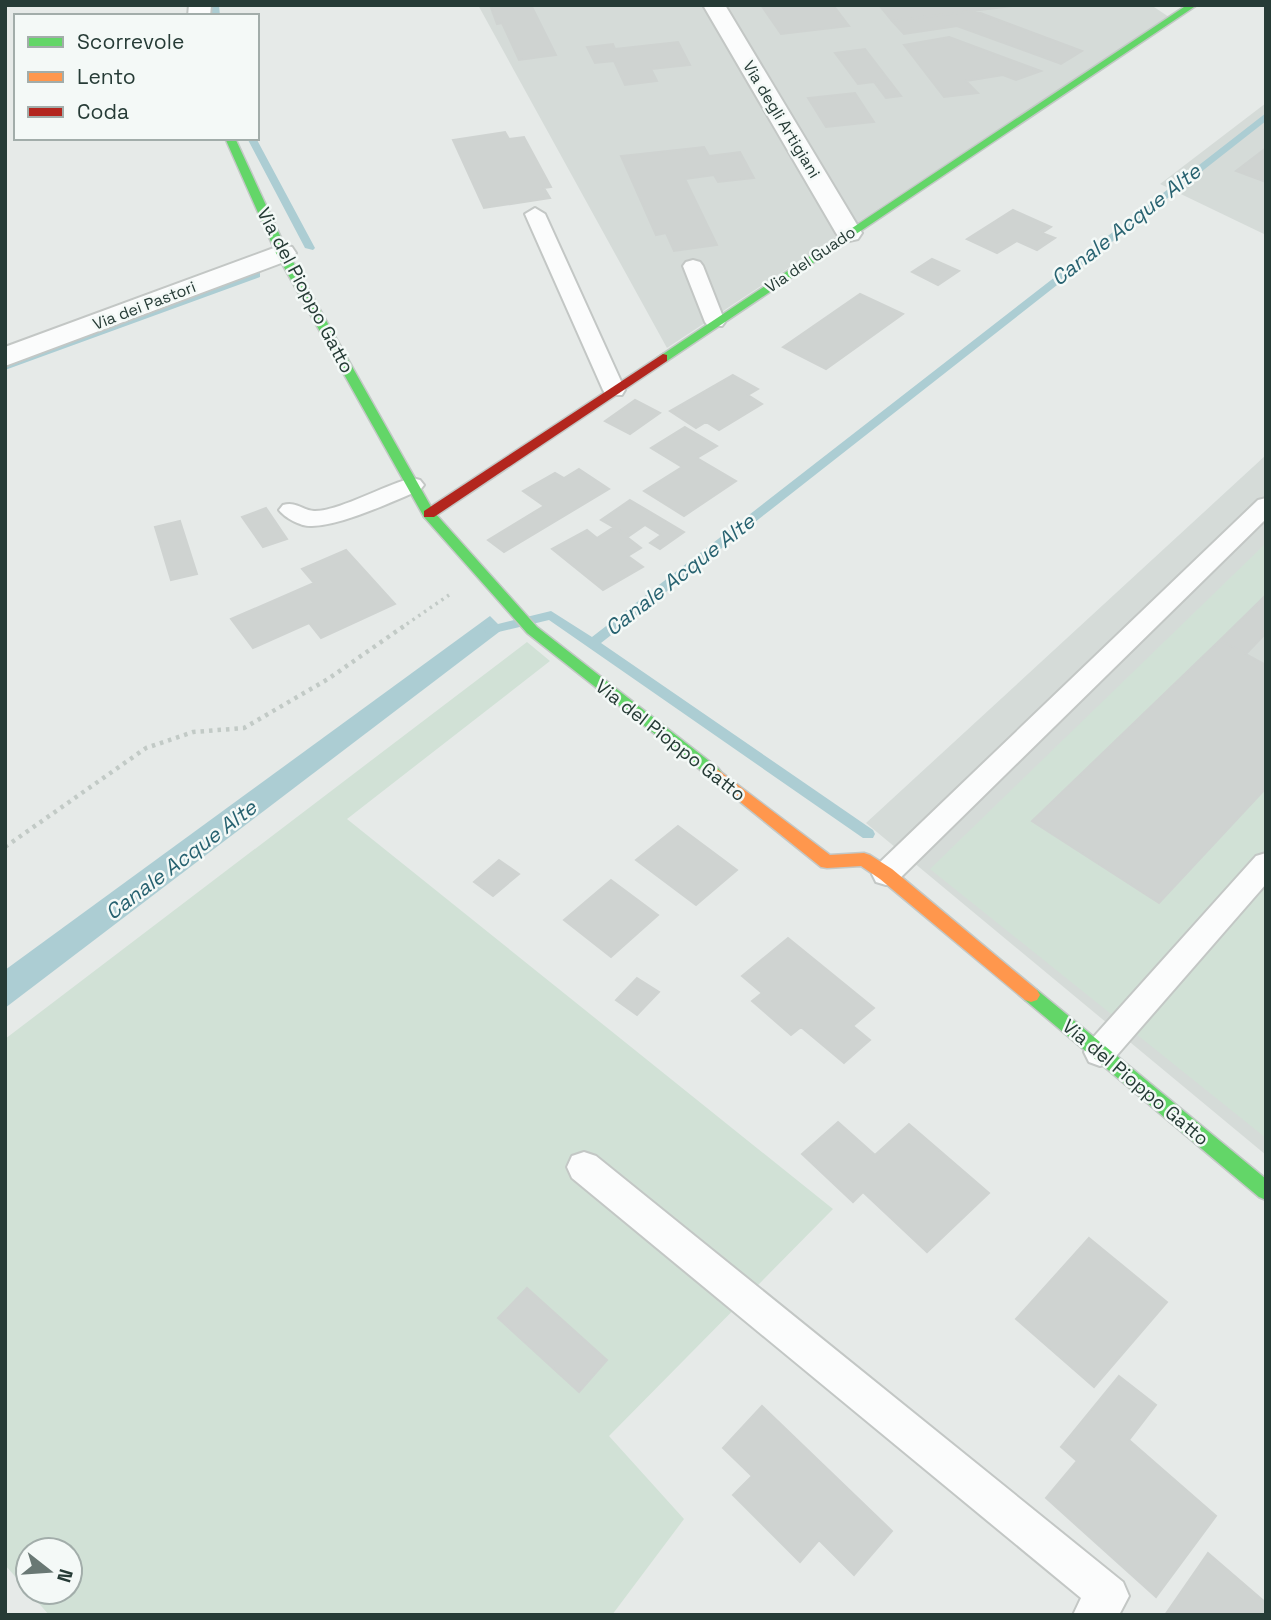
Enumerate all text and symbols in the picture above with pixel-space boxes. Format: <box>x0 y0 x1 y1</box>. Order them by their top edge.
legend <box>14 14 259 140</box>
text: Scorrevole <box>77 28 184 55</box>
street label: Via degli Artigiani <box>738 57 825 182</box>
text: Lento <box>77 63 136 90</box>
text: Coda <box>77 98 129 125</box>
water label: Canale Acque Alte <box>1045 157 1207 292</box>
street label: Via del Pioppo Gatto <box>251 203 360 377</box>
street label: Via del Guado <box>761 221 859 297</box>
street label: Via dei Pastori <box>90 276 199 335</box>
water label: Canale Acque Alte <box>599 507 761 642</box>
street label: Via del Pioppo Gatto <box>590 674 751 807</box>
water label: Canale Acque Alte <box>99 793 263 925</box>
street label: Via del Pioppo Gatto <box>1057 1014 1214 1151</box>
north arrow <box>14 1536 84 1606</box>
text: N <box>51 1566 79 1586</box>

